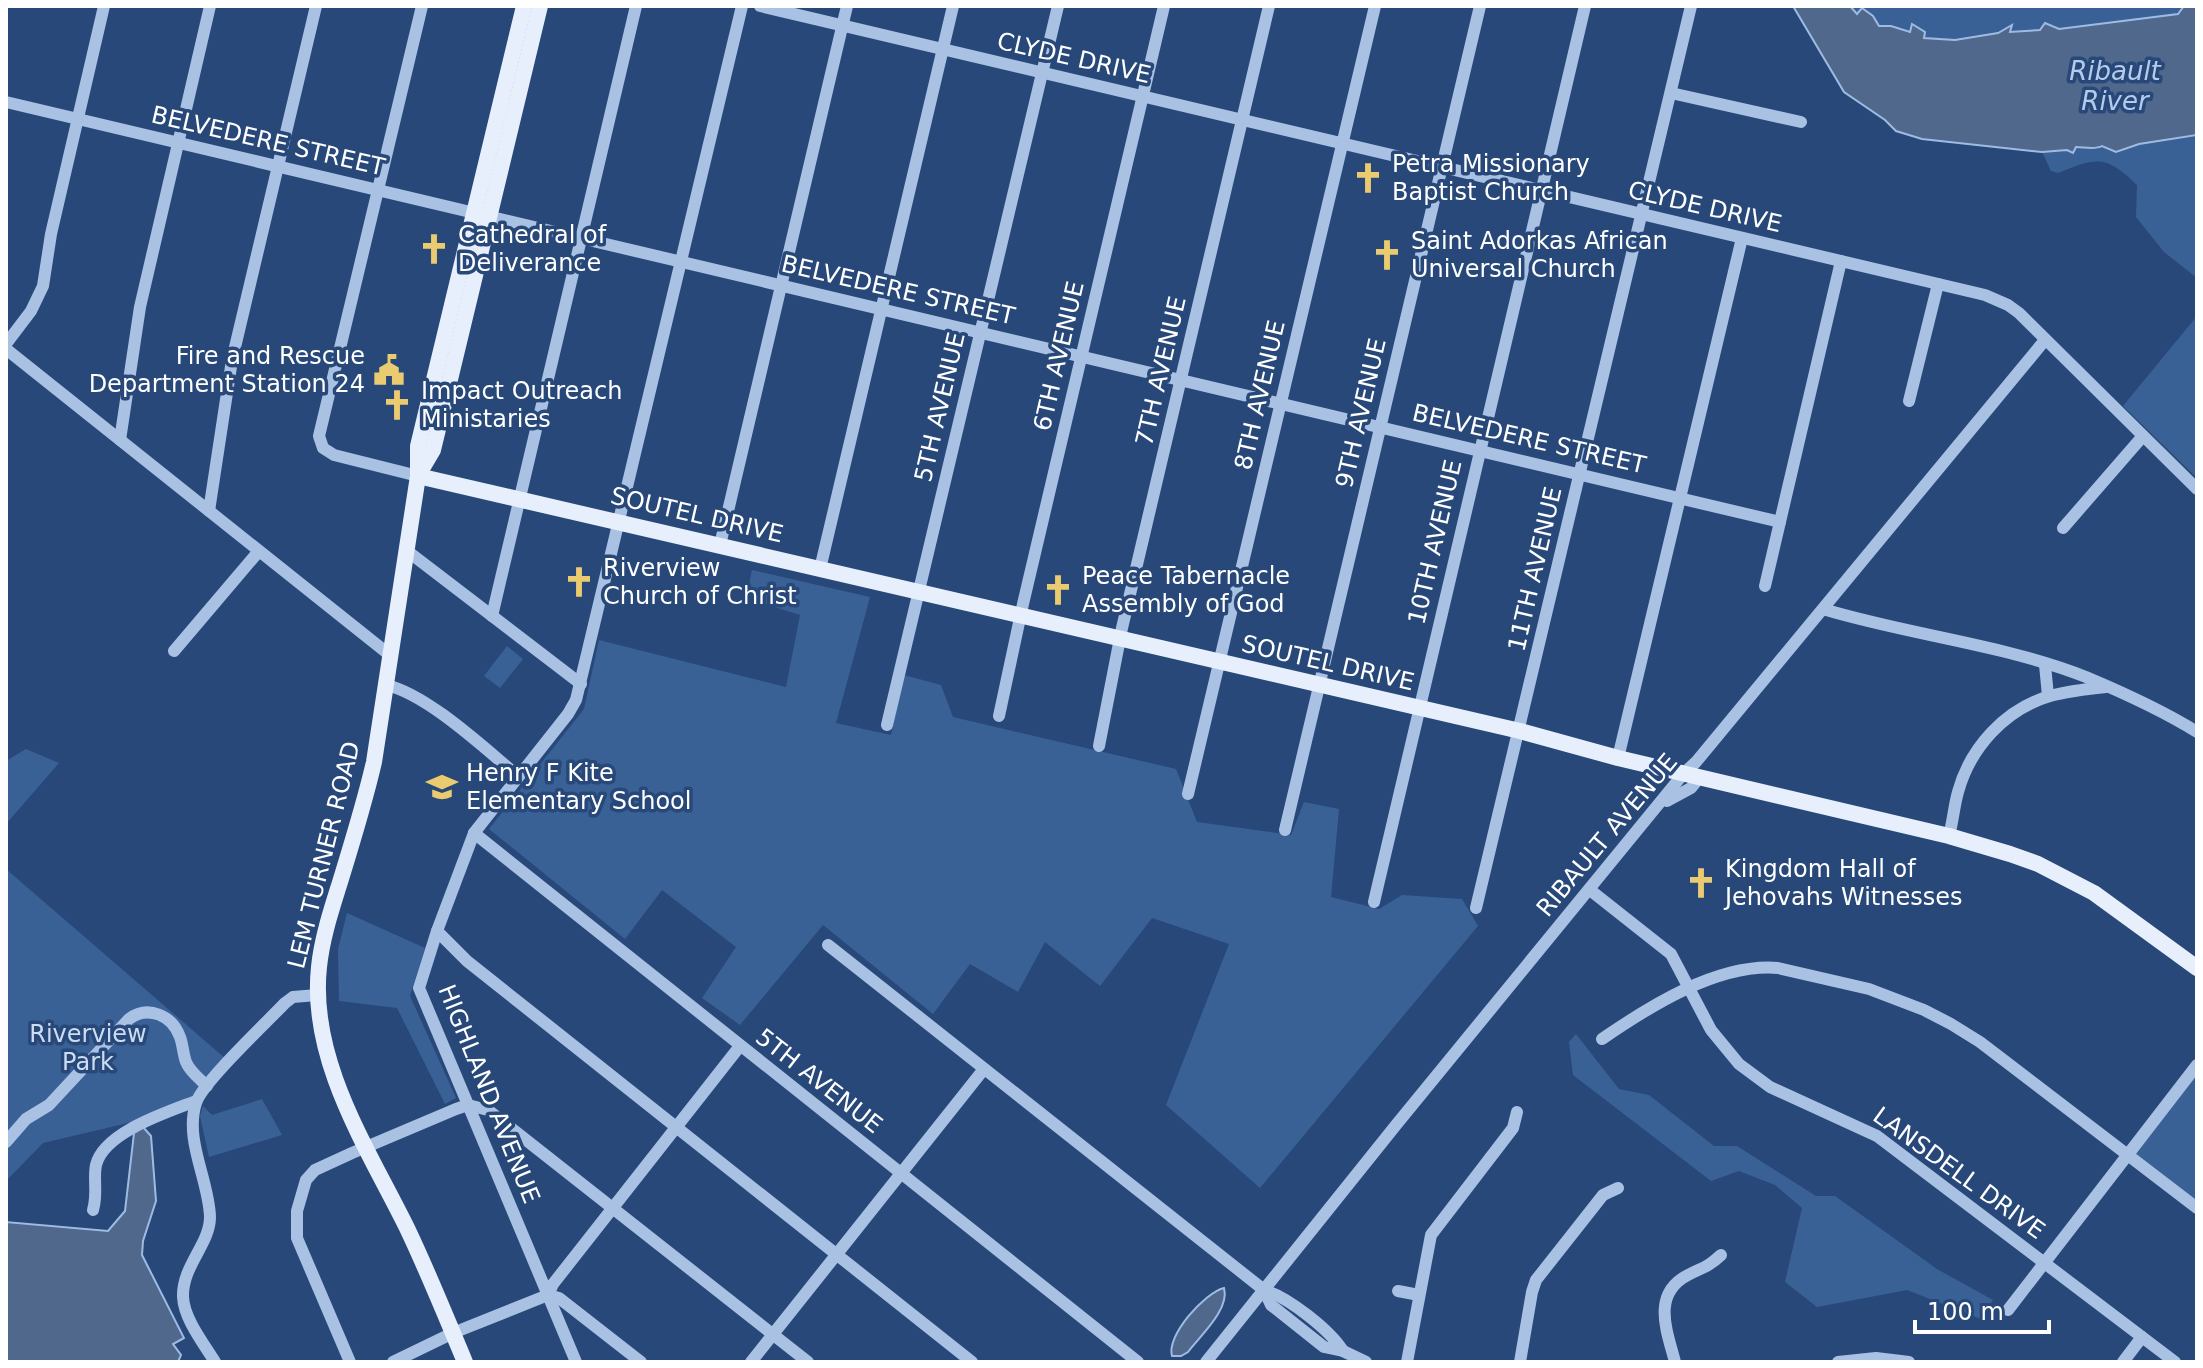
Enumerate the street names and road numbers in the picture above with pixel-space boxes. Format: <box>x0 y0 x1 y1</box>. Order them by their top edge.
street label: CLYDE DRIVE <box>995 27 1153 89</box>
street label: BELVEDERE STREET <box>149 101 388 182</box>
street label: CLYDE DRIVE <box>1626 176 1784 238</box>
street label: BELVEDERE STREET <box>779 250 1018 331</box>
street label: 6TH AVENUE <box>1028 278 1090 434</box>
street label: 7TH AVENUE <box>1130 293 1192 449</box>
street label: 8TH AVENUE <box>1229 317 1291 473</box>
street label: 5TH AVENUE <box>909 329 971 485</box>
street label: 9TH AVENUE <box>1330 335 1392 491</box>
street label: BELVEDERE STREET <box>1410 399 1649 480</box>
street label: 10TH AVENUE <box>1402 457 1468 627</box>
street label: SOUTEL DRIVE <box>608 482 786 548</box>
street label: 11TH AVENUE <box>1502 484 1568 654</box>
street label: SOUTEL DRIVE <box>1239 630 1417 696</box>
street label: LEM TURNER ROAD <box>282 738 366 972</box>
street label: RIBAULT AVENUE <box>1531 748 1683 922</box>
street label: HIGHLAND AVENUE <box>432 981 546 1207</box>
street label: 5TH AVENUE <box>750 1023 888 1139</box>
street label: LANSDELL DRIVE <box>1868 1101 2050 1245</box>

